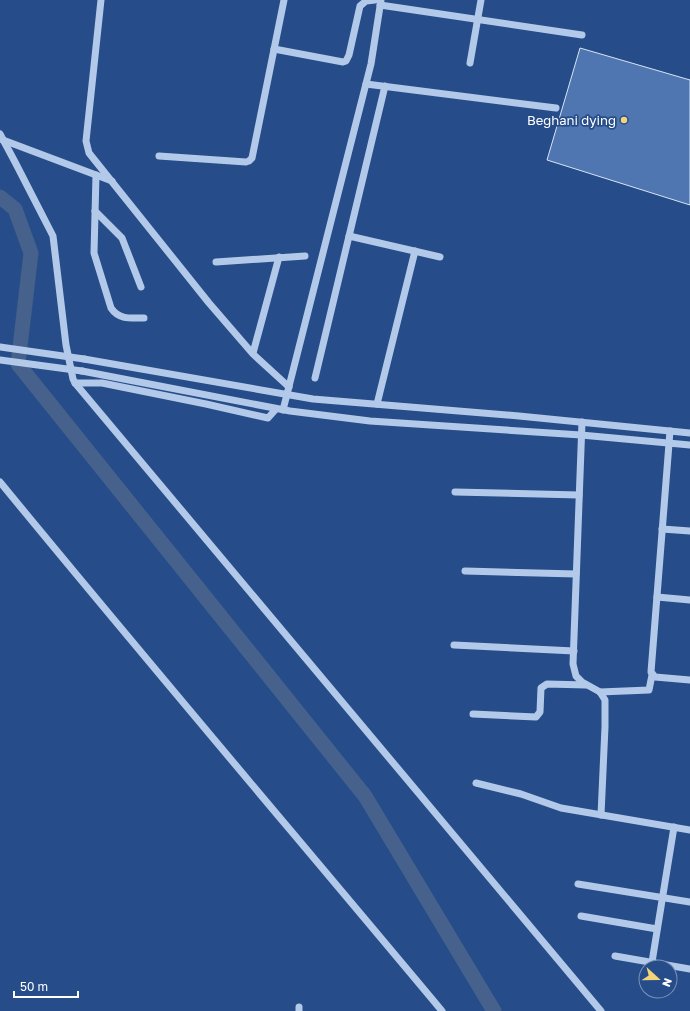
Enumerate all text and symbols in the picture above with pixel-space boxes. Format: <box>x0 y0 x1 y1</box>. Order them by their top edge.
place label: Beghani dying <box>527 112 616 128</box>
marker: Beghani dying <box>619 115 629 125</box>
north arrow <box>638 959 678 999</box>
scale bar <box>14 973 78 999</box>
text: N <box>660 977 675 989</box>
text: 50 m <box>20 979 48 994</box>

